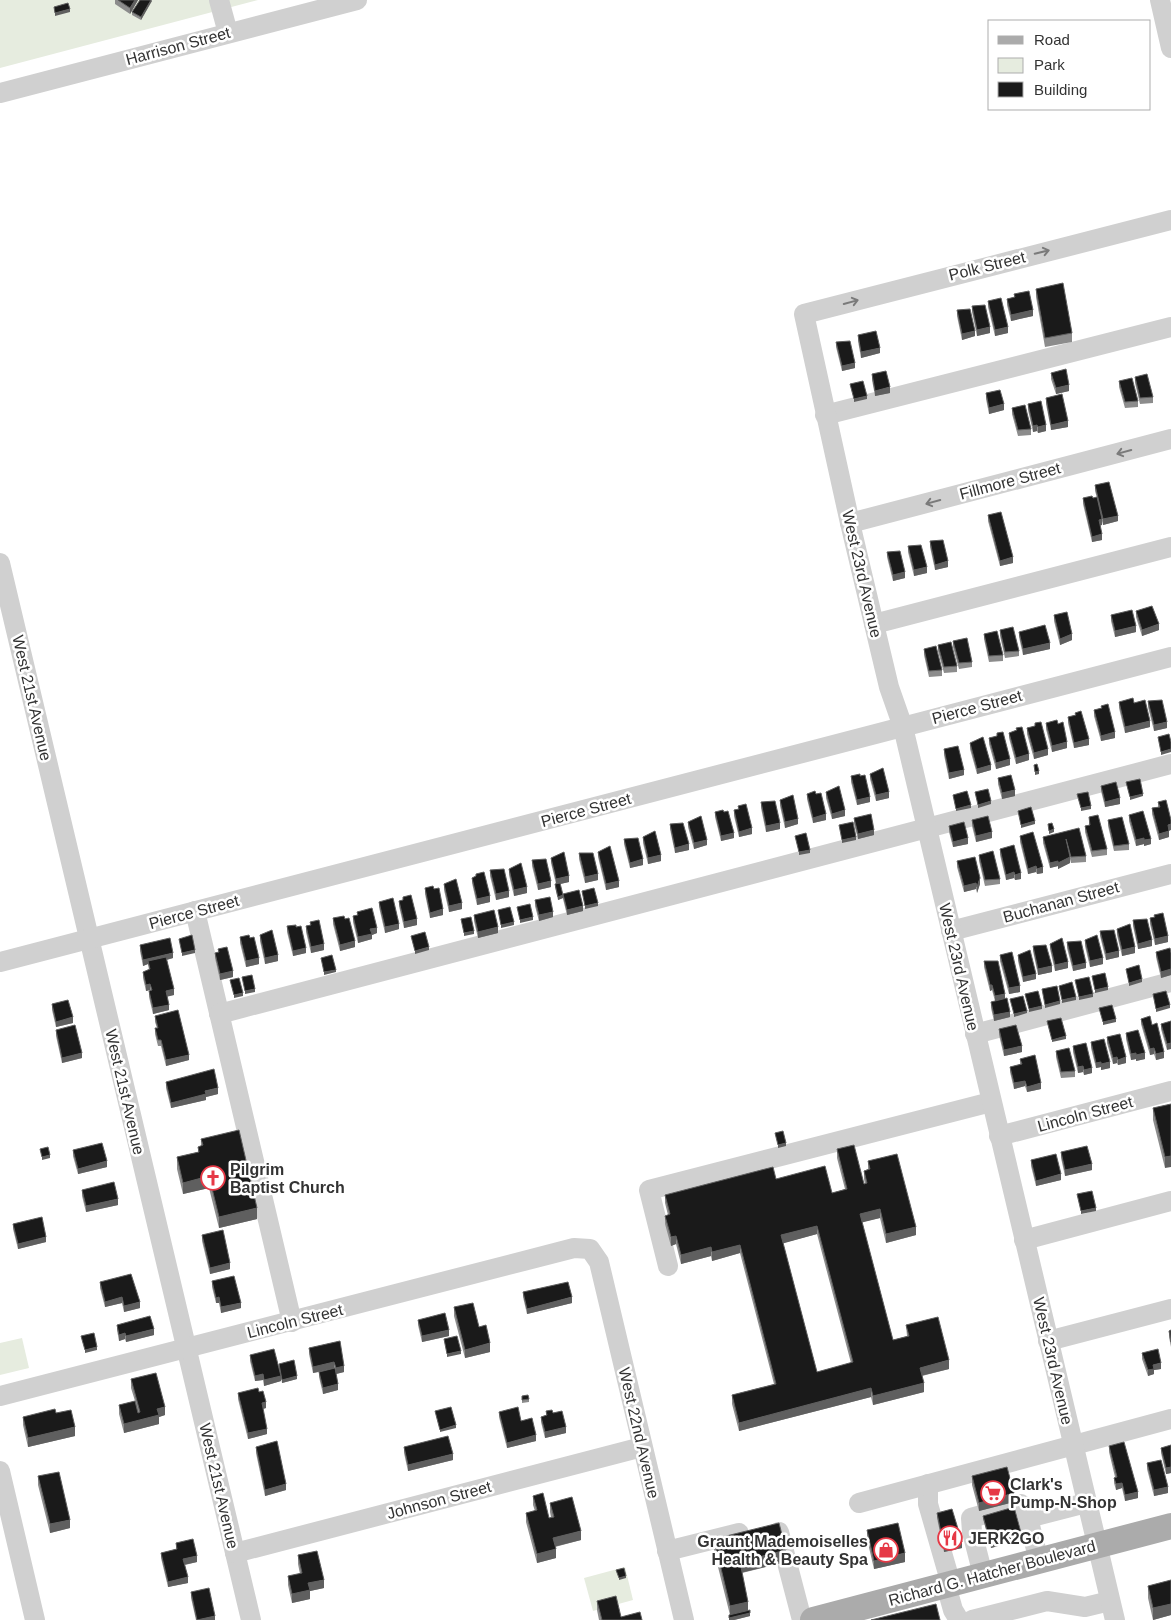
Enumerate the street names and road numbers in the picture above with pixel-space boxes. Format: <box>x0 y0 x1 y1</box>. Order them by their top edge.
street label: Harrison Street <box>124 24 233 68</box>
street label: Polk Street <box>947 248 1028 284</box>
street label: Fillmore Street <box>958 459 1063 503</box>
street label: West 23rd Avenue <box>839 509 885 639</box>
street label: West 21st Avenue <box>9 634 55 763</box>
street label: Pierce Street <box>930 687 1024 727</box>
street label: Pierce Street <box>539 790 633 830</box>
street label: Buchanan Street <box>1001 878 1121 926</box>
street label: Pierce Street <box>147 892 241 932</box>
street label: West 23rd Avenue <box>936 902 982 1032</box>
street label: West 21st Avenue <box>102 1028 148 1157</box>
street label: Lincoln Street <box>1036 1093 1135 1135</box>
street label: West 23rd Avenue <box>1030 1296 1076 1426</box>
street label: Lincoln Street <box>245 1301 345 1341</box>
street label: West 22nd Avenue <box>616 1366 662 1500</box>
street label: West 21st Avenue <box>196 1422 242 1551</box>
street label: Johnson Street <box>385 1478 494 1522</box>
street label: Richard G. Hatcher Boulevard <box>887 1537 1097 1609</box>

